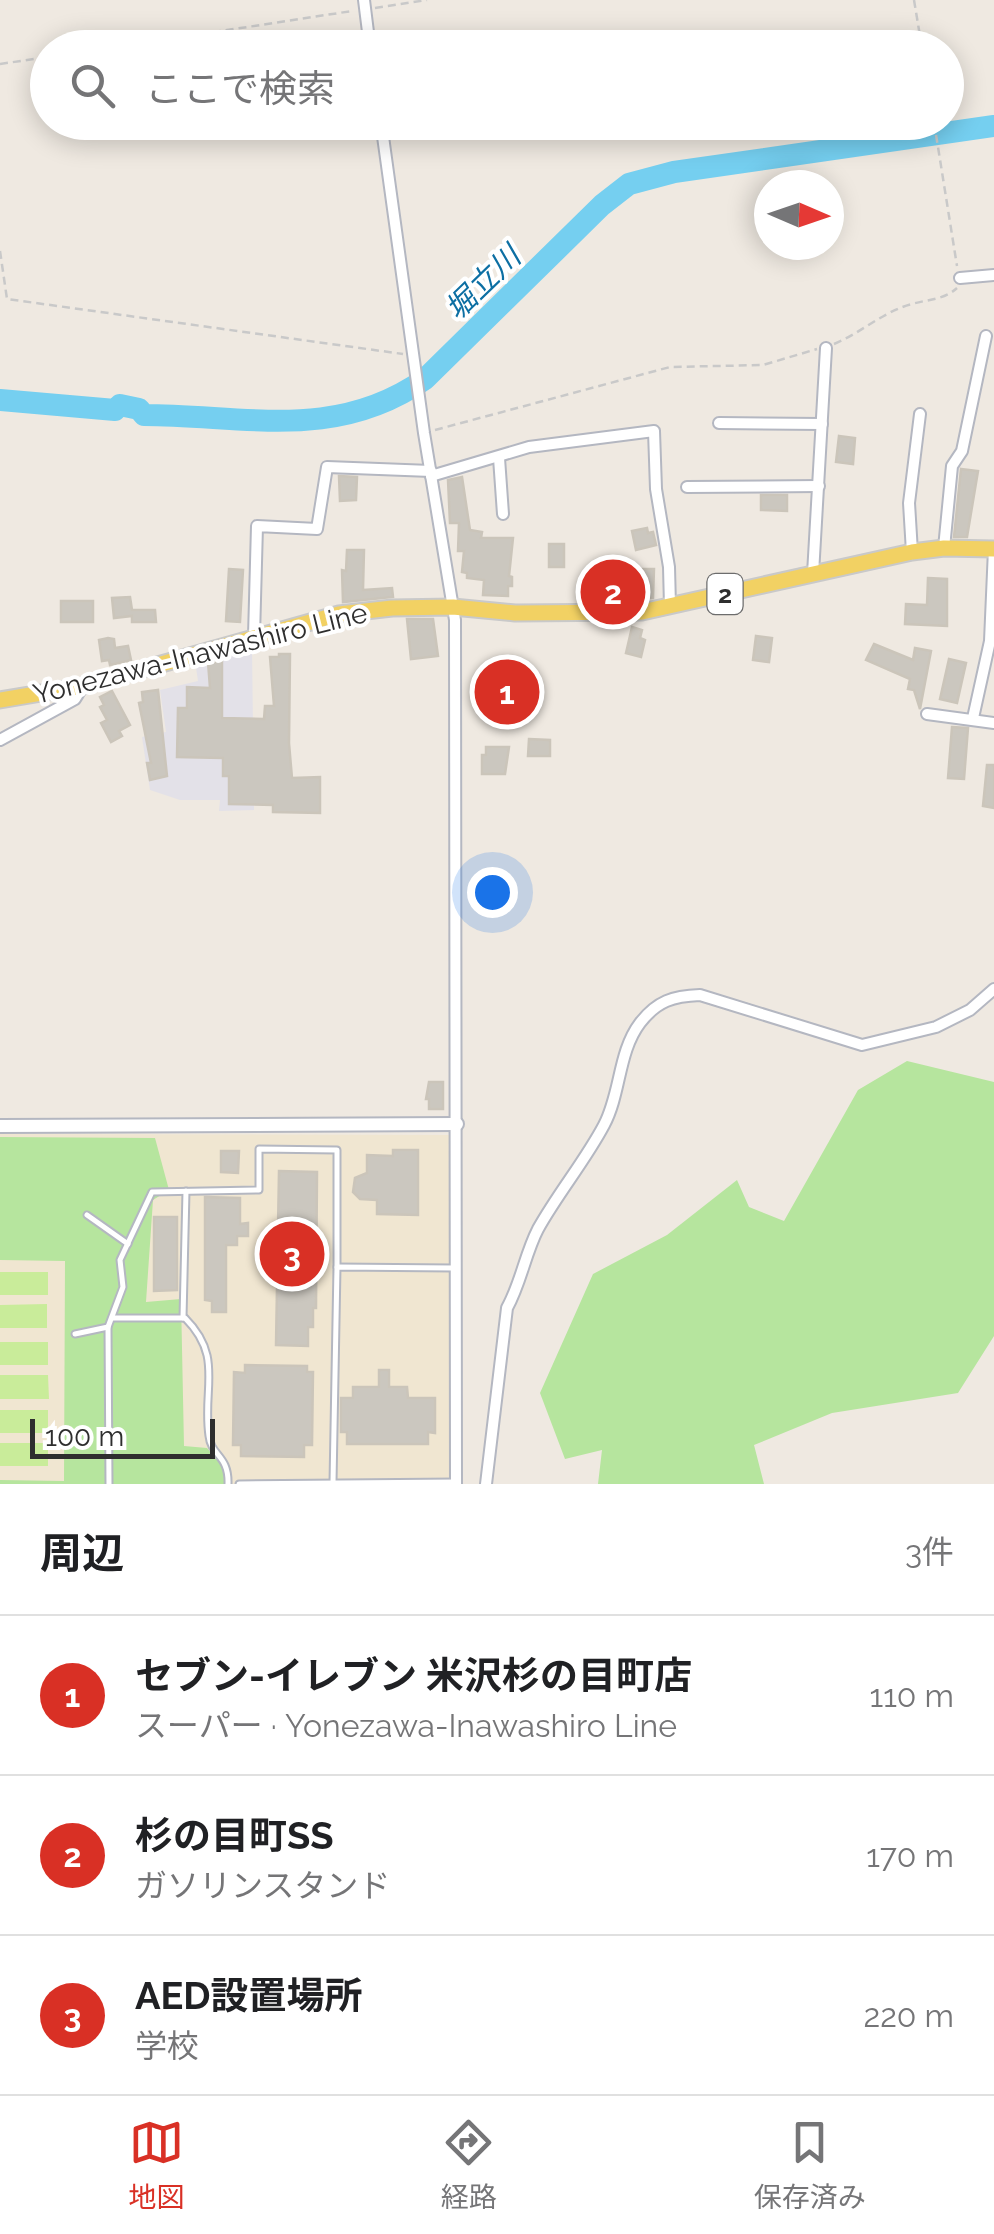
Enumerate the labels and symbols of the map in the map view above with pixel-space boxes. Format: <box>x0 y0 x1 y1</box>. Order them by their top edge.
north arrow <box>754 170 844 260</box>
water label: 堀立川 <box>438 237 529 326</box>
pin: 2 <box>580 554 646 630</box>
road number: 2 <box>708 574 742 614</box>
street label: Yonezawa-Inawashiro Line <box>30 596 371 711</box>
pin: 1 <box>474 654 540 730</box>
your location <box>467 867 518 918</box>
pin: 3 <box>260 1216 324 1292</box>
scale bar <box>30 1414 215 1458</box>

